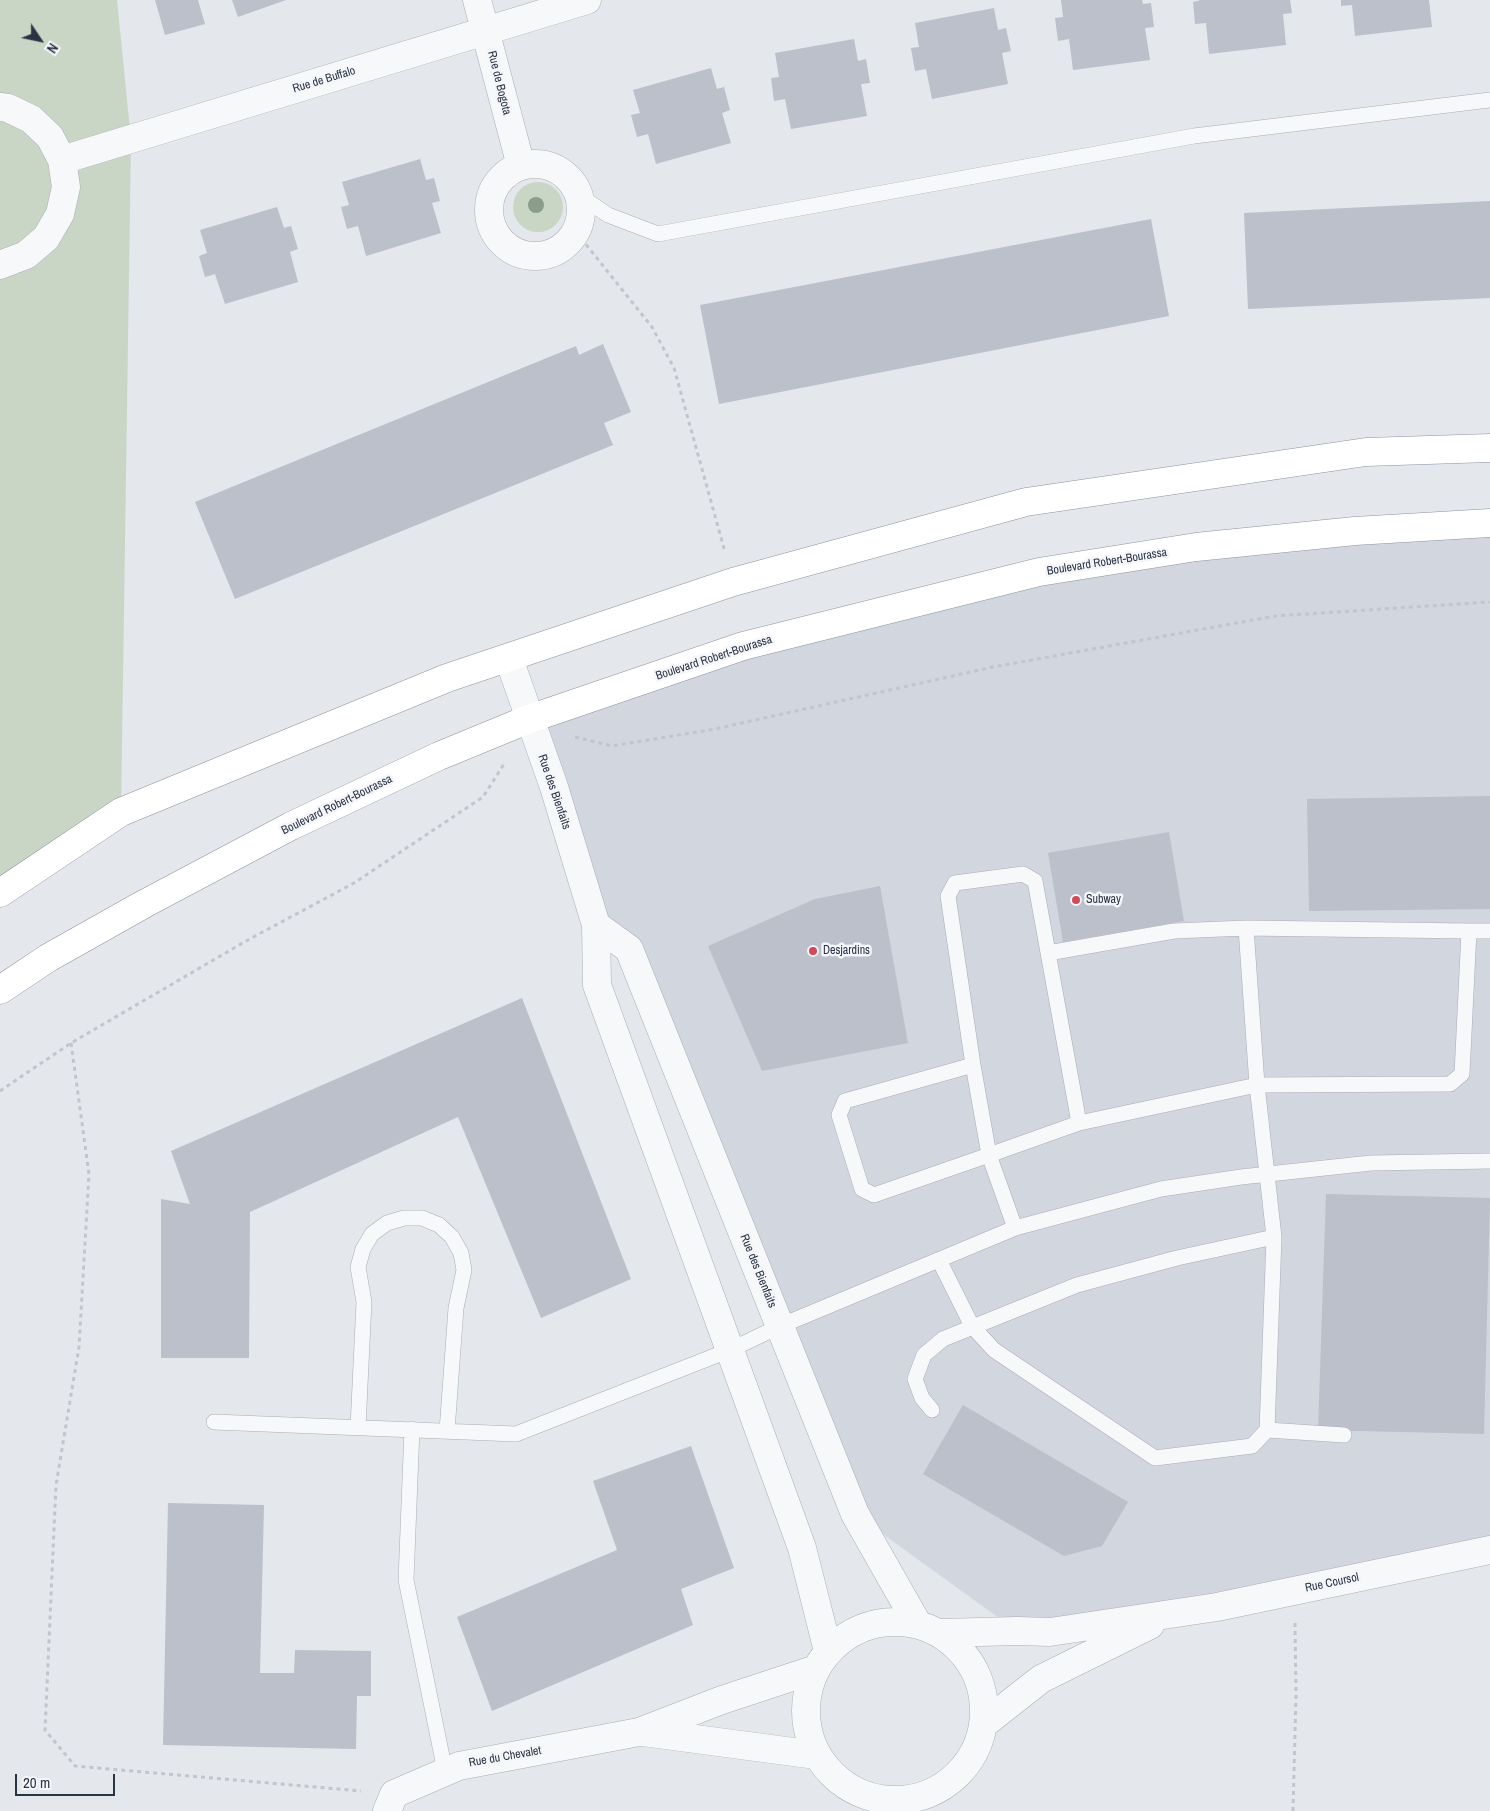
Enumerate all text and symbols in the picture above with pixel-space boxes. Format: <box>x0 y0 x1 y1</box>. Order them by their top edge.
north arrow <box>15 15 65 65</box>
text: N <box>43 40 62 57</box>
street label: Rue de Bogota <box>484 49 514 117</box>
street label: Rue de Buffalo <box>291 64 357 96</box>
street label: Boulevard Robert-Bourassa <box>1046 545 1168 579</box>
street label: Boulevard Robert-Bourassa <box>654 632 774 684</box>
street label: Rue des Bienfaits <box>534 753 574 831</box>
street label: Boulevard Robert-Bourassa <box>279 772 395 838</box>
place label: Subway <box>1086 893 1121 907</box>
marker: Subway <box>1070 894 1082 906</box>
place label: Desjardins <box>823 944 870 958</box>
marker: Desjardins <box>807 945 819 957</box>
street label: Rue des Bienfaits <box>737 1232 779 1310</box>
street label: Rue Coursol <box>1304 1570 1360 1596</box>
street label: Rue du Chevalet <box>468 1744 542 1770</box>
scale bar <box>18 1764 118 1796</box>
text: 20 m <box>23 1772 50 1793</box>

